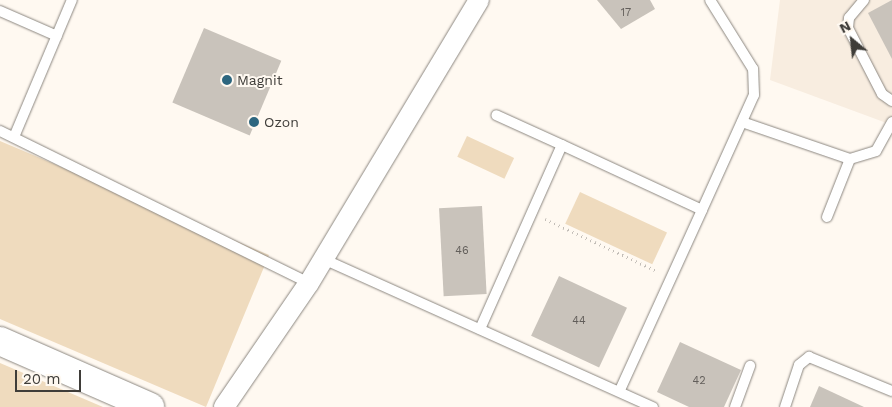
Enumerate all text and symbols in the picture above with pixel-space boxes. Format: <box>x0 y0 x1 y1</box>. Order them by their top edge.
house number: 17 <box>621 6 631 20</box>
north arrow <box>827 15 877 65</box>
text: N <box>837 17 853 36</box>
place label: Magnit <box>237 72 282 88</box>
marker: Magnit <box>221 74 233 86</box>
place label: Ozon <box>264 114 299 130</box>
marker: Ozon <box>248 116 260 128</box>
house number: 46 <box>455 244 469 258</box>
house number: 44 <box>572 314 586 328</box>
scale bar <box>18 360 84 392</box>
text: 20 m <box>23 370 61 388</box>
house number: 42 <box>692 374 706 388</box>

